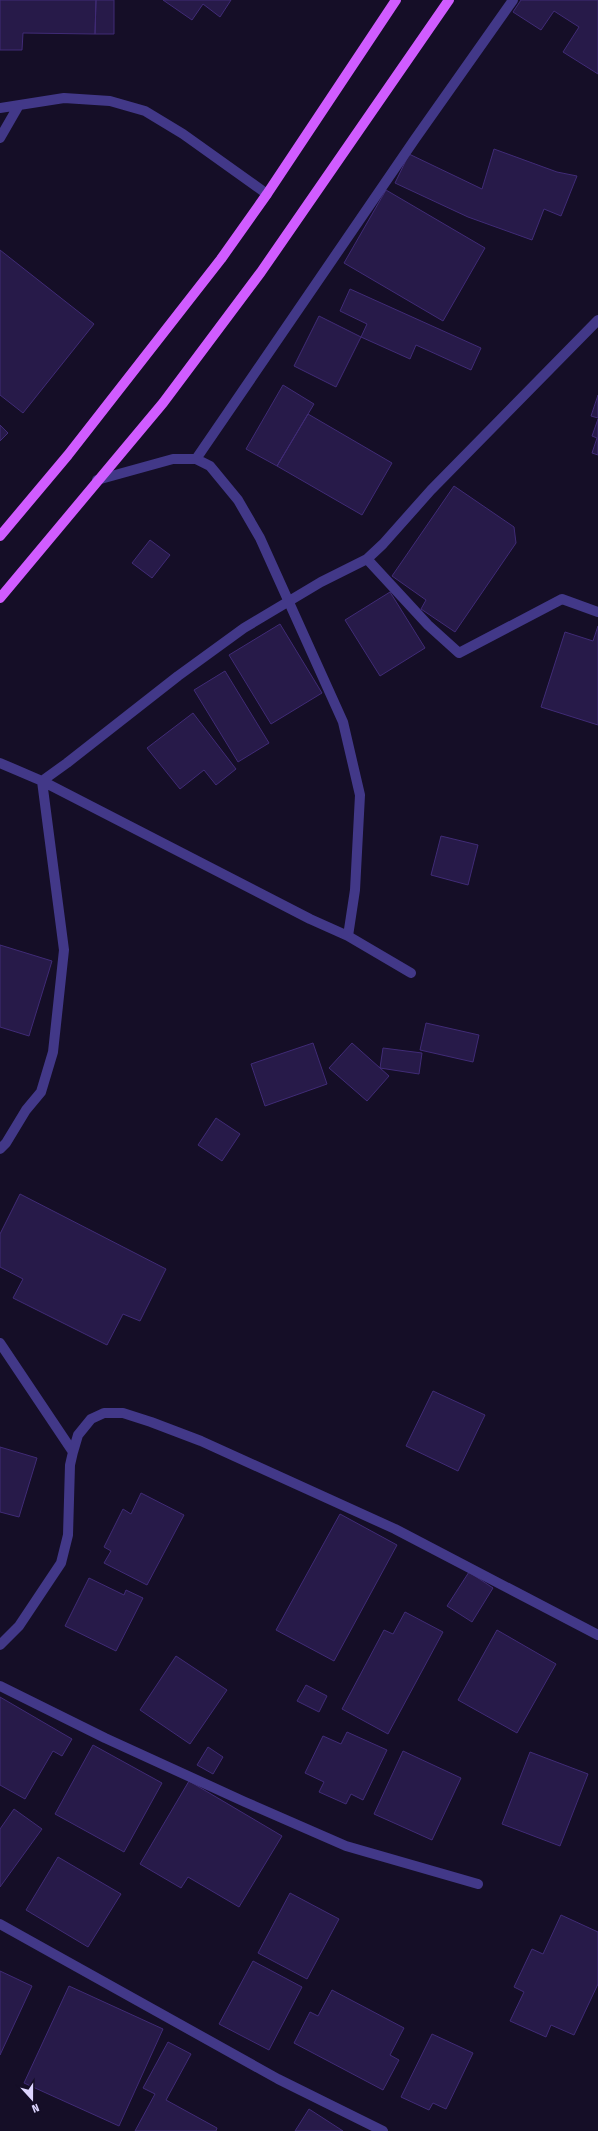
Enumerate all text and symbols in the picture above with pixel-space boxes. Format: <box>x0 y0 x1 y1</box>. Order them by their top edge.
north arrow <box>12 2079 52 2119</box>
text: N <box>30 2101 41 2115</box>

